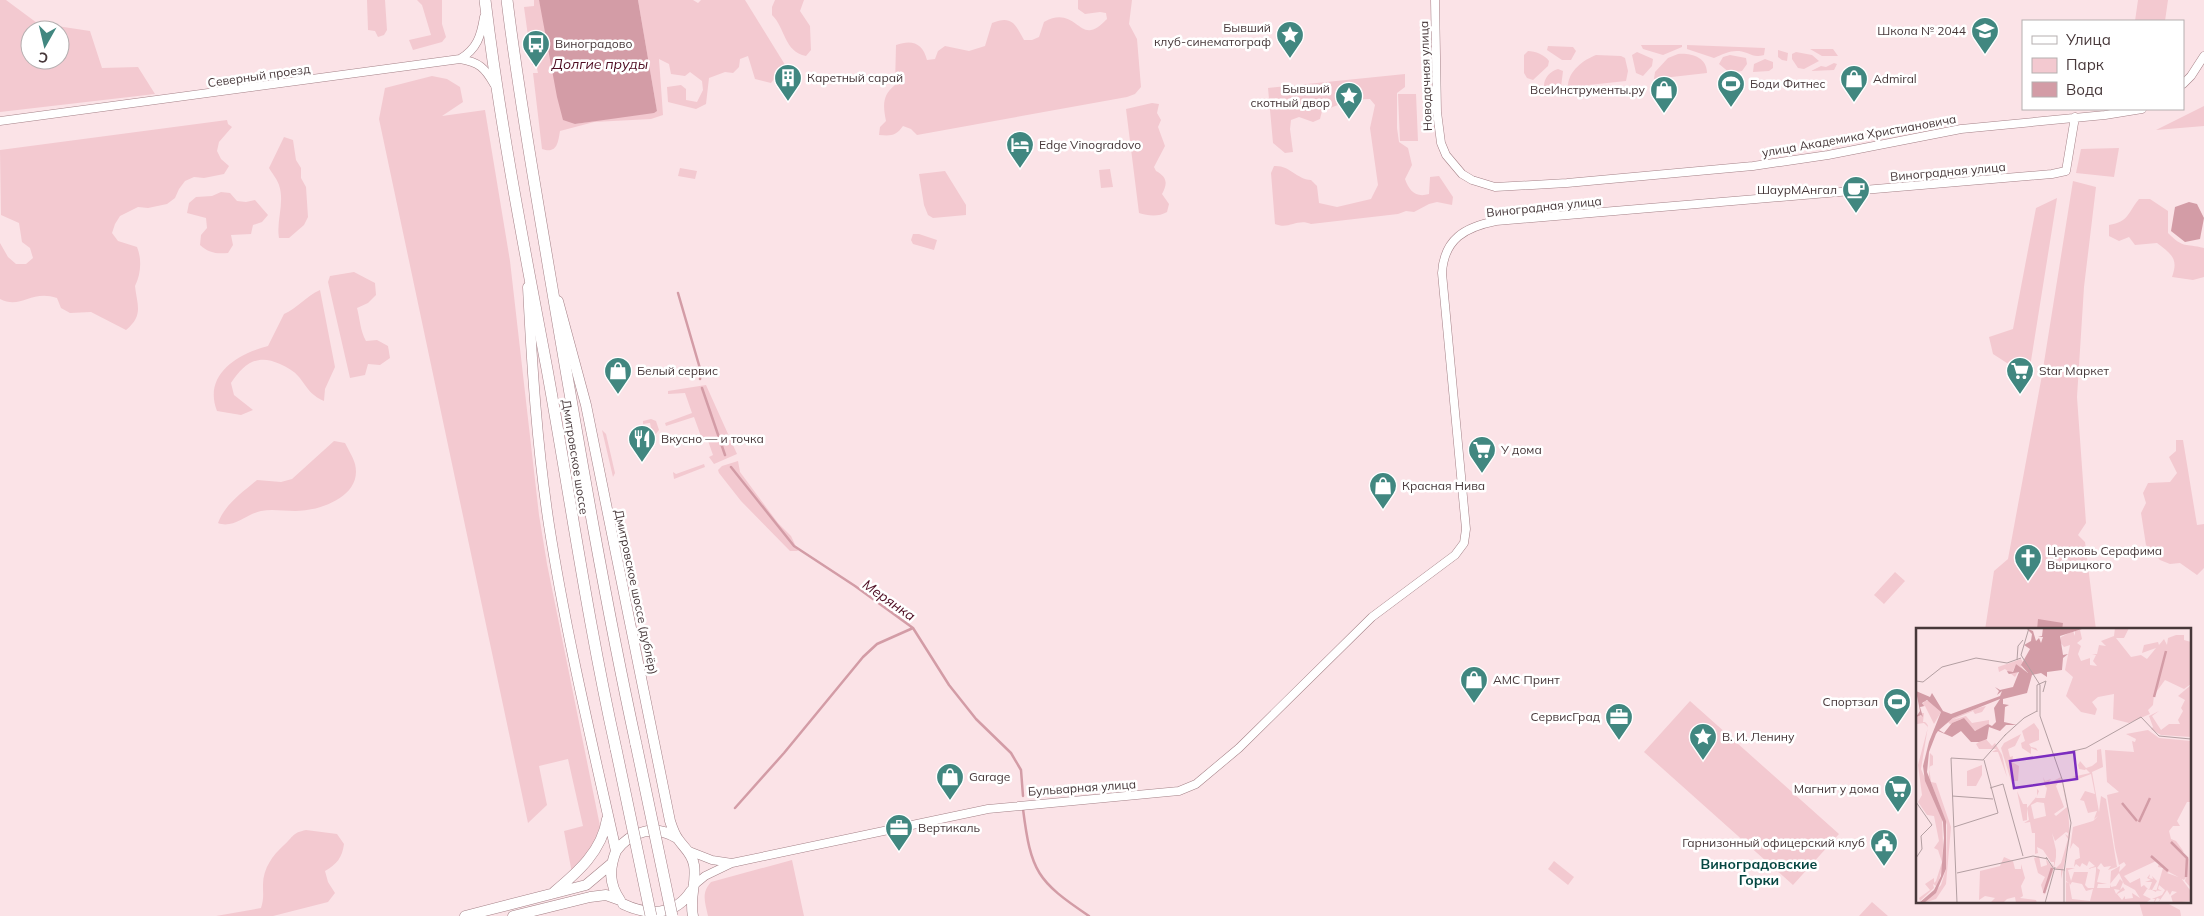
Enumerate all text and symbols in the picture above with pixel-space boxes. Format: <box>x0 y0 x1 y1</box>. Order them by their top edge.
school or university icon: Школа № 2044 <box>1970 16 2000 55</box>
north arrow <box>20 20 70 70</box>
place label: Бывший клуб-синематограф <box>1154 20 1271 49</box>
place icon: Бывший клуб-синематограф <box>1275 20 1305 59</box>
legend <box>2022 20 2184 110</box>
street label: Новодачная улица <box>1416 21 1435 131</box>
place label: Школа № 2044 <box>1877 23 1966 38</box>
bus stop icon: Виноградово <box>521 29 551 68</box>
text: Улица <box>2065 30 2111 49</box>
place label: Виноградово <box>555 36 632 51</box>
text: С <box>37 48 49 67</box>
water label: Долгие пруды <box>551 55 648 73</box>
text: Парк <box>2066 55 2105 74</box>
street label: Северный проезд <box>207 61 311 90</box>
building icon: Каретный сарай <box>773 63 803 102</box>
shop icon: Admiral <box>1839 64 1869 103</box>
sports icon: Боди Фитнес <box>1716 69 1746 108</box>
place label: Каретный сарай <box>807 70 903 85</box>
place label: Admiral <box>1873 71 1917 86</box>
shop icon: ВсеИнструменты.ру <box>1649 75 1679 114</box>
place label: Боди Фитнес <box>1750 76 1826 91</box>
text: Вода <box>2066 80 2103 99</box>
place label: Бывший скотный двор <box>1250 81 1330 110</box>
place icon: Бывший скотный двор <box>1334 81 1364 120</box>
place label: ВсеИнструменты.ру <box>1530 82 1645 97</box>
street label: улица Академика Христиановича <box>1761 111 1957 160</box>
hotel icon: Edge Vinogradovo <box>1005 130 1035 169</box>
place label: Edge Vinogradovo <box>1039 137 1141 152</box>
street label: Виноградная улица <box>1890 159 2006 184</box>
cafe icon: ШаурМАнгал <box>1841 175 1871 214</box>
place label: ШаурМАнгал <box>1757 182 1837 197</box>
street label: Виноградная улица <box>1486 193 1602 220</box>
shop icon: Белый сервис <box>603 356 633 395</box>
supermarket icon: Star Маркет <box>2005 356 2035 395</box>
place label: Белый сервис <box>637 363 718 378</box>
place label: Star Маркет <box>2039 363 2109 378</box>
street label: Дмитровское шоссе <box>559 398 592 516</box>
restaurant icon: Вкусно — и точка <box>627 424 657 463</box>
place label: Вкусно — и точка <box>661 431 764 446</box>
supermarket icon: У дома <box>1467 435 1497 474</box>
place label: У дома <box>1500 442 1542 457</box>
shop icon: Красная Нива <box>1368 471 1398 510</box>
place label: Красная Нива <box>1402 478 1485 493</box>
street label: Дмитровское шоссе (дублёр) <box>612 508 661 676</box>
church icon: Церковь Серафима Вырицкого <box>2013 543 2043 582</box>
place label: Церковь Серафима Вырицкого <box>2047 543 2162 572</box>
water label: Мерянка <box>859 575 919 625</box>
inset map <box>1916 628 2192 904</box>
shop icon: АМС Принт <box>1459 665 1489 704</box>
place label: АМС Принт <box>1493 672 1560 687</box>
sports icon: Спортзал <box>1882 687 1912 726</box>
place label: Спортзал <box>1822 694 1878 709</box>
office icon: СервисГрад <box>1604 702 1634 741</box>
place label: СервисГрад <box>1530 709 1600 724</box>
place icon: В. И. Ленину <box>1688 722 1718 761</box>
place label: В. И. Ленину <box>1722 729 1795 744</box>
shop icon: Garage <box>935 762 965 801</box>
place label: Garage <box>969 769 1010 784</box>
supermarket icon: Магнит у дома <box>1883 774 1913 813</box>
street label: Бульварная улица <box>1027 776 1137 799</box>
place label: Магнит у дома <box>1794 781 1879 796</box>
office icon: Вертикаль <box>884 813 914 852</box>
place label: Вертикаль <box>918 820 981 835</box>
public building icon: Гарнизонный офицерский клуб <box>1869 828 1899 867</box>
place label: Гарнизонный офицерский клуб <box>1682 835 1865 850</box>
district label: Виноградовские Горки <box>1701 855 1818 889</box>

